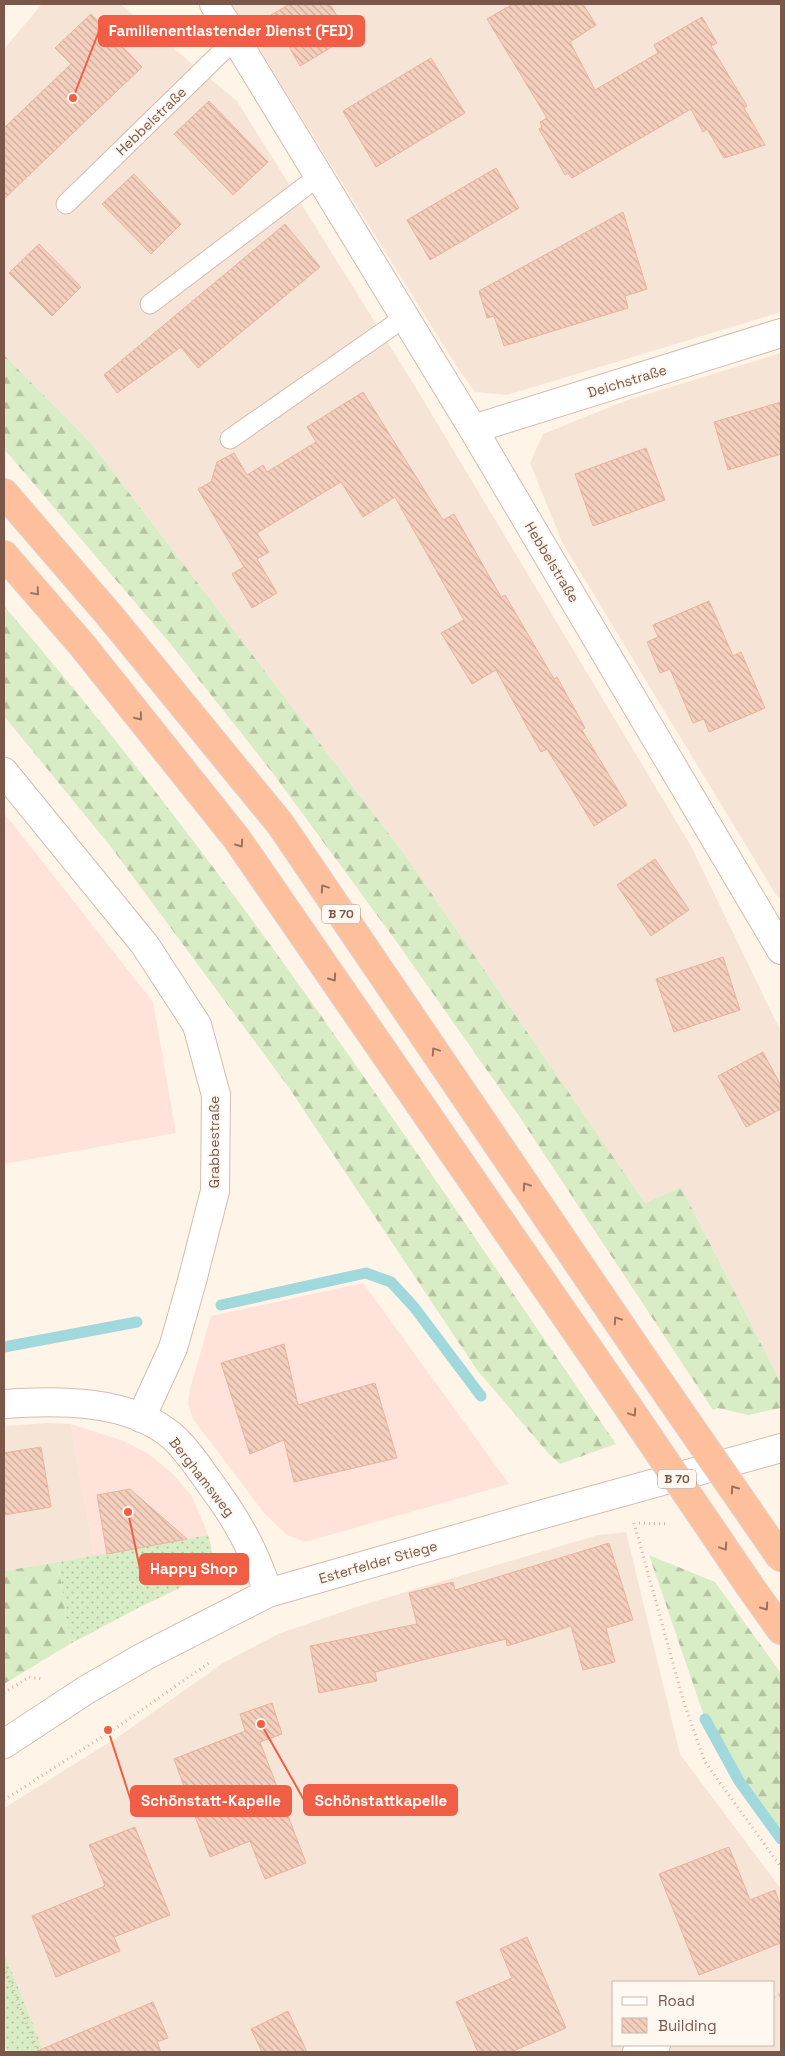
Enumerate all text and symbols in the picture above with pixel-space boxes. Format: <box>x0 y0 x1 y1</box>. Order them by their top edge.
callout: Familienentlastender Dienst (FED) <box>99 16 364 46</box>
text: Familienentlastender Dienst (FED) <box>109 21 353 40</box>
street label: Hebbelstraße <box>112 83 190 159</box>
street label: Deichstraße <box>585 360 669 402</box>
street label: Hebbelstraße <box>521 518 583 606</box>
one-way arrow <box>30 586 39 595</box>
one-way arrow <box>134 711 142 720</box>
one-way arrow <box>234 838 243 848</box>
one-way arrow <box>321 884 330 894</box>
road number: B 70 <box>322 904 360 924</box>
one-way arrow <box>327 972 336 981</box>
one-way arrow <box>431 1047 441 1056</box>
street label: Grabbestraße <box>205 1096 223 1188</box>
one-way arrow <box>523 1182 532 1191</box>
one-way arrow <box>614 1316 623 1326</box>
one-way arrow <box>626 1408 636 1417</box>
street label: Berghamsweg <box>165 1434 239 1520</box>
road number: B 70 <box>658 1470 696 1488</box>
one-way arrow <box>731 1486 740 1495</box>
street label: Esterfelder Stiege <box>317 1536 439 1588</box>
one-way arrow <box>718 1542 727 1551</box>
callout: Happy Shop <box>140 1554 248 1584</box>
text: Happy Shop <box>150 1559 238 1578</box>
one-way arrow <box>759 1602 768 1611</box>
callout: Schönstattkapelle <box>304 1785 457 1815</box>
callout: Schönstatt-Kapelle <box>131 1786 291 1816</box>
text: Schönstatt-Kapelle <box>141 1791 281 1810</box>
text: Schönstattkapelle <box>315 1791 448 1810</box>
legend <box>612 1981 775 2046</box>
text: Road <box>658 1991 695 2010</box>
text: Building <box>658 2016 717 2035</box>

